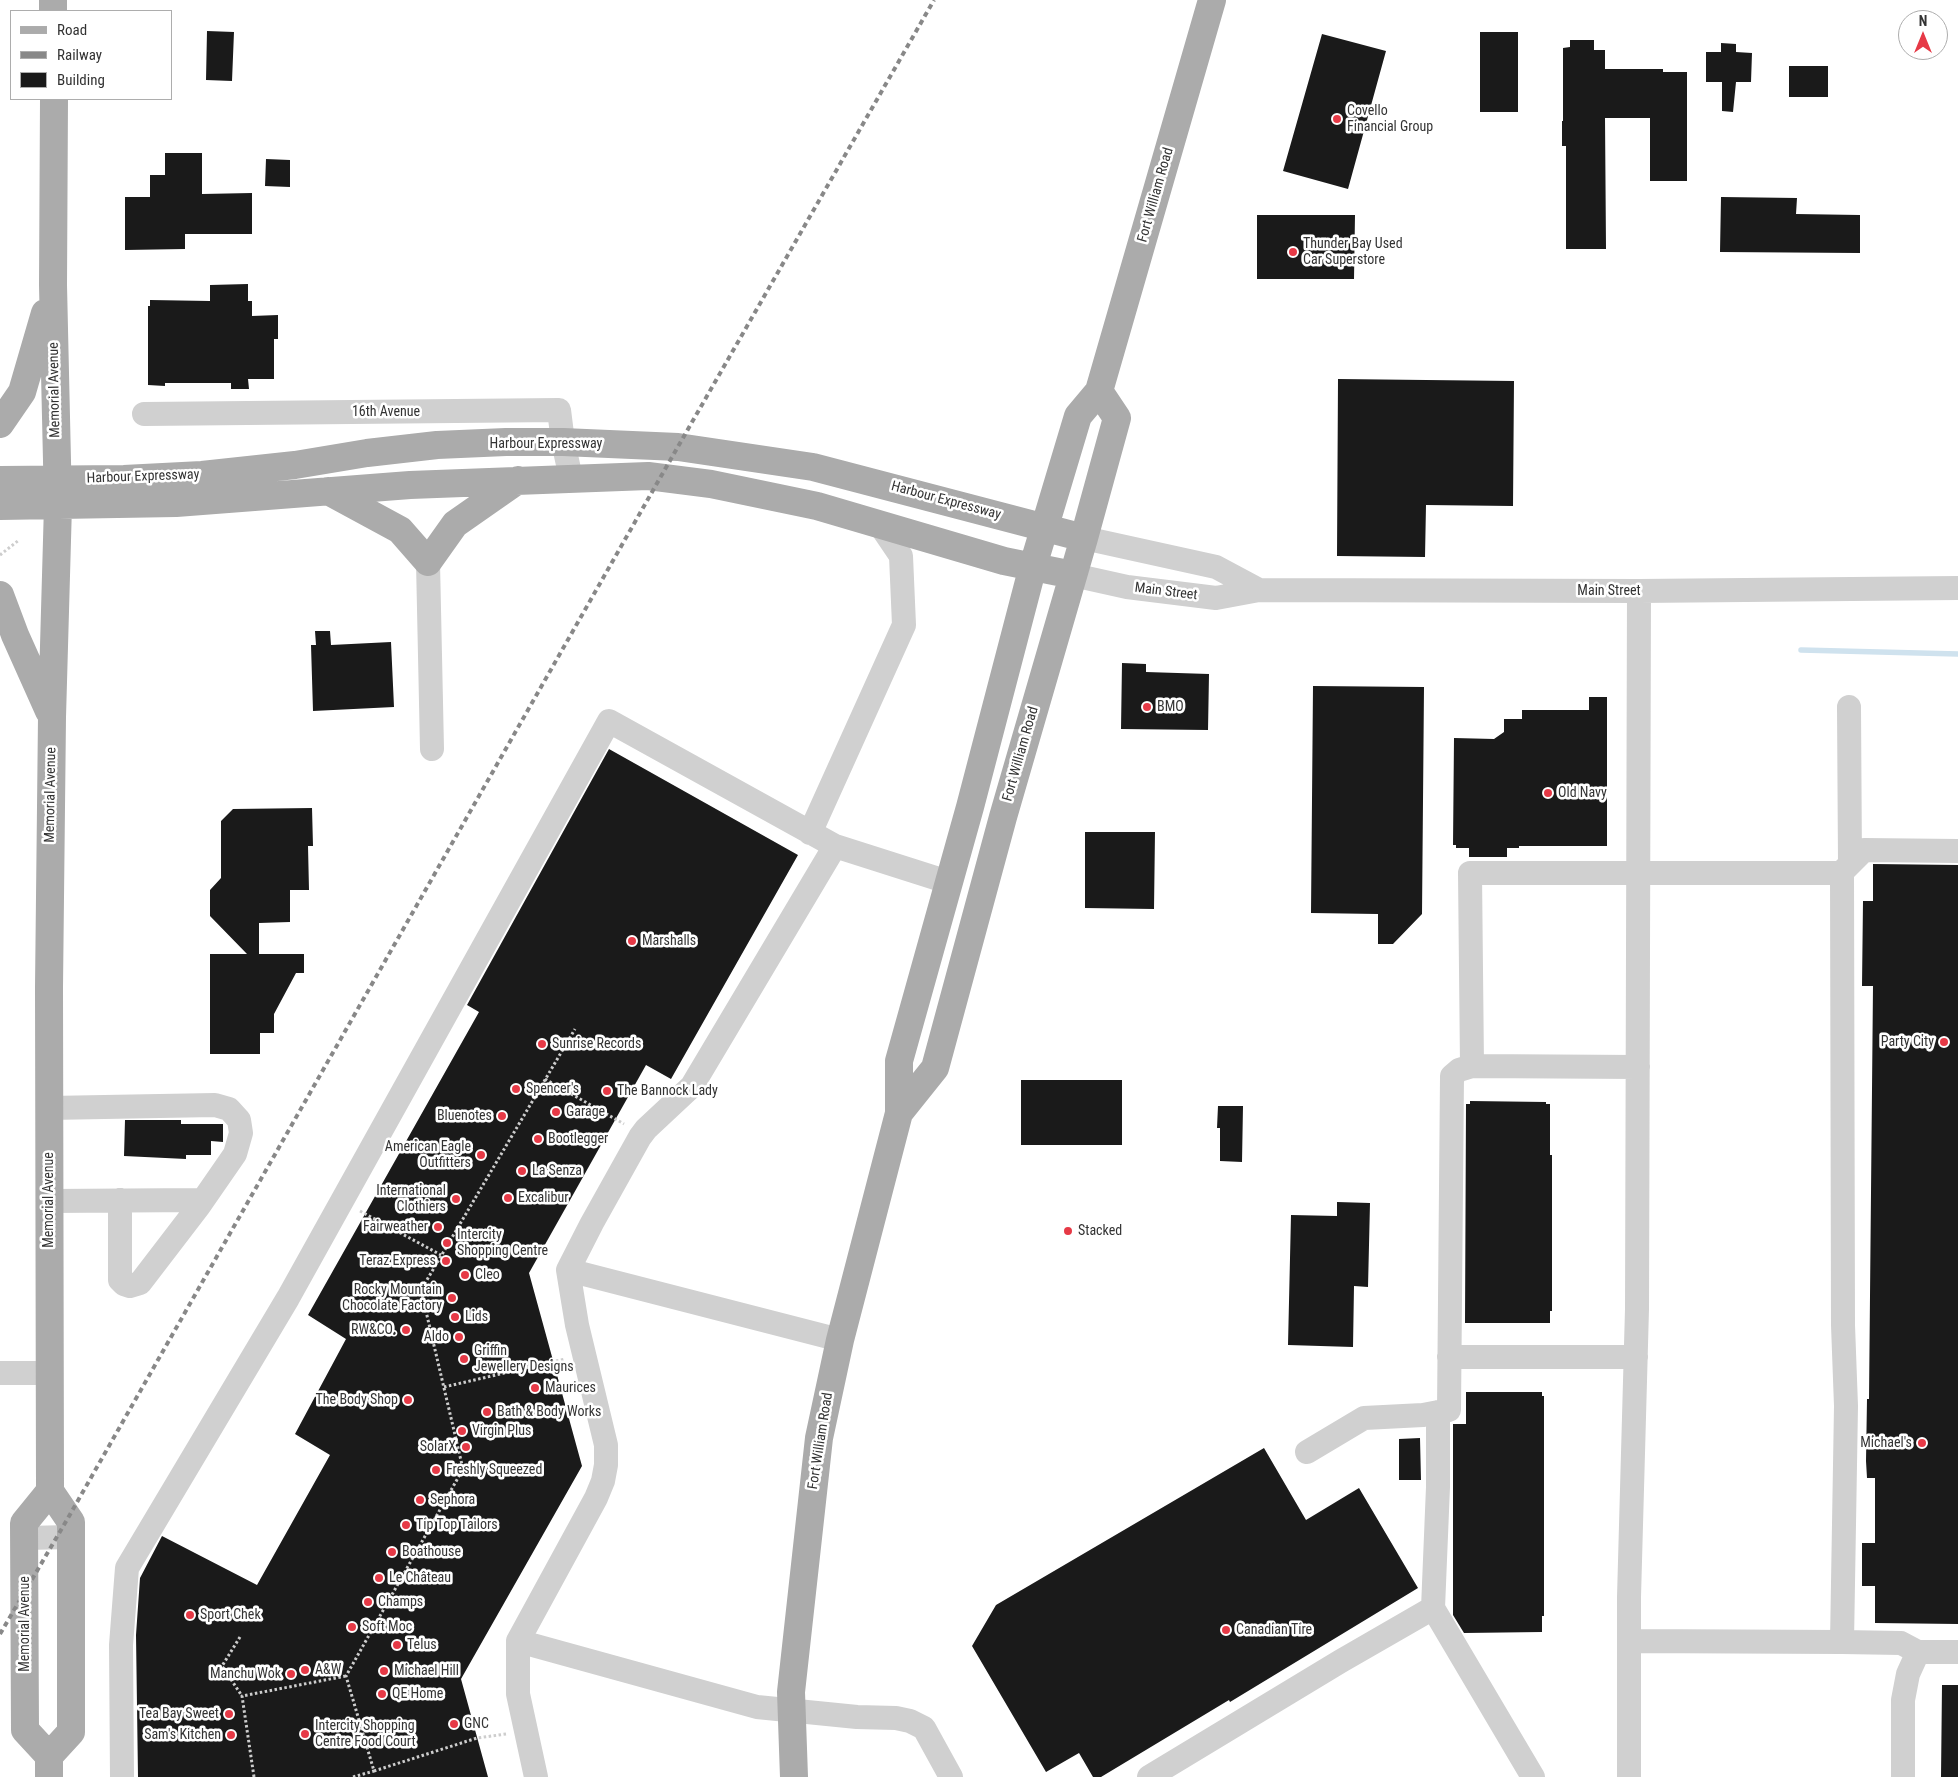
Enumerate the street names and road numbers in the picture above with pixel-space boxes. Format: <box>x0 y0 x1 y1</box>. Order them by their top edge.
street label: Fort William Road <box>1134 146 1178 244</box>
street label: Memorial Avenue <box>46 342 64 438</box>
street label: 16th Avenue <box>352 404 420 420</box>
street label: Harbour Expressway <box>490 436 602 452</box>
street label: Harbour Expressway <box>86 467 200 487</box>
street label: Harbour Expressway <box>889 478 1003 524</box>
street label: Main Street <box>1134 580 1198 604</box>
street label: Main Street <box>1577 583 1641 599</box>
street label: Fort William Road <box>999 705 1043 803</box>
street label: Memorial Avenue <box>42 747 60 843</box>
street label: Memorial Avenue <box>41 1152 57 1248</box>
street label: Fort William Road <box>805 1391 837 1491</box>
street label: Memorial Avenue <box>17 1576 33 1672</box>

